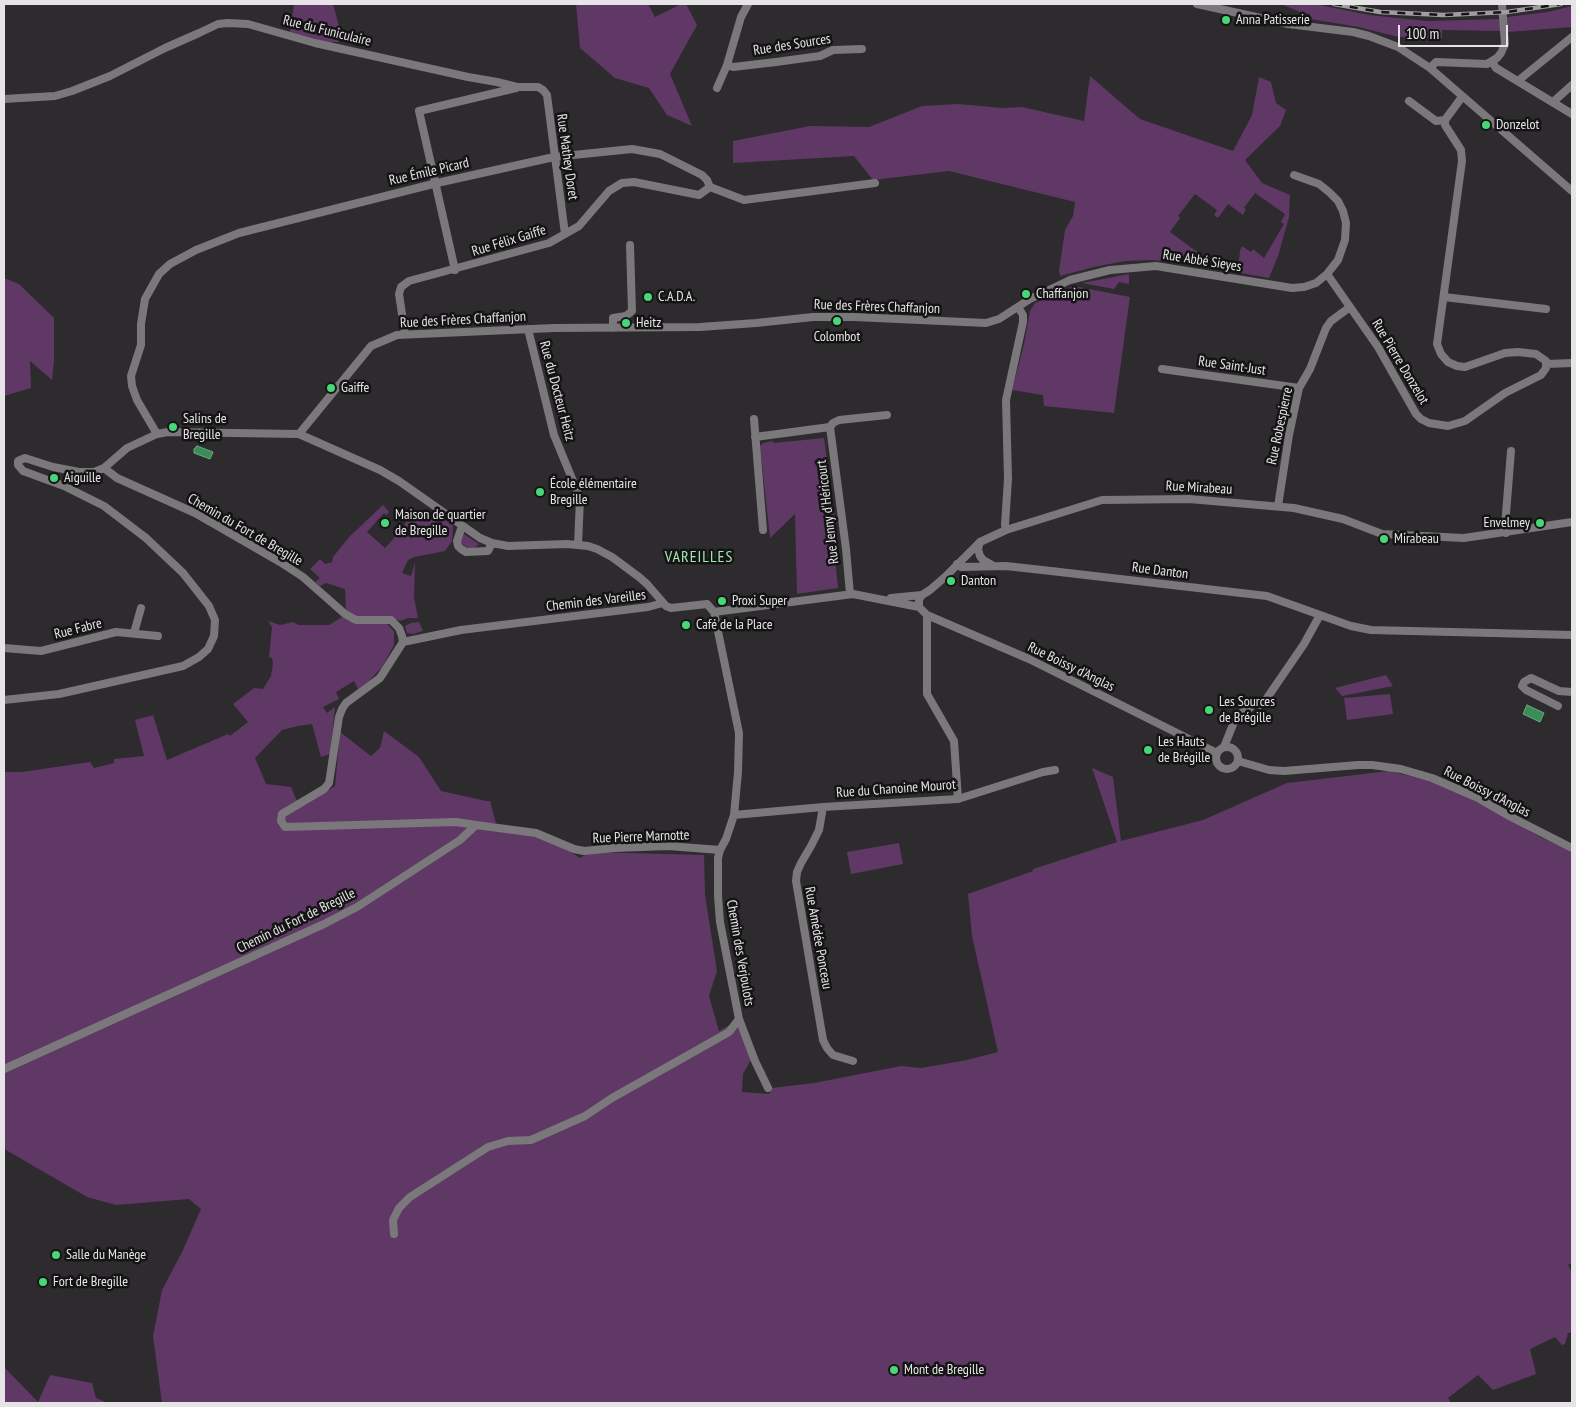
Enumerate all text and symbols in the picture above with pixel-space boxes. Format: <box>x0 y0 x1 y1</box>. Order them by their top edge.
street label: Rue du Funiculaire <box>281 12 373 50</box>
place label: Anna Patisserie <box>1236 12 1310 28</box>
marker: Anna Patisserie <box>1220 14 1232 26</box>
scale bar <box>1401 15 1511 47</box>
text: 100 m <box>1406 24 1439 43</box>
street label: Rue des Sources <box>752 31 832 59</box>
street label: Rue Mathey Doret <box>553 113 581 201</box>
place label: Donzelot <box>1496 117 1539 133</box>
marker: Donzelot <box>1480 119 1492 131</box>
street label: Rue Émile Picard <box>387 155 471 189</box>
street label: Rue Félix Gaiffe <box>470 222 548 260</box>
street label: Rue Abbé Sieyes <box>1161 246 1243 276</box>
place label: Chaffanjon <box>1036 286 1088 302</box>
marker: Chaffanjon <box>1020 288 1032 300</box>
place label: C.A.D.A. <box>658 289 695 305</box>
marker: C.A.D.A. <box>642 291 654 303</box>
street label: Rue des Frères Chaffanjon <box>814 296 940 318</box>
street label: Rue des Frères Chaffanjon <box>400 308 526 332</box>
place label: Heitz <box>636 315 661 331</box>
marker: Colombot <box>831 315 843 327</box>
street label: Rue Pierre Donzelot <box>1368 316 1432 408</box>
marker: Heitz <box>620 317 632 329</box>
place label: Colombot <box>814 329 860 345</box>
street label: Rue du Docteur Heitz <box>536 339 578 443</box>
street label: Rue Saint-Just <box>1197 353 1267 379</box>
place label: Gaiffe <box>341 380 369 396</box>
marker: Gaiffe <box>325 382 337 394</box>
street label: Rue Robespierre <box>1264 386 1296 466</box>
place label: Salins de Bregille <box>183 411 227 444</box>
marker: Salins de Bregille <box>167 421 179 433</box>
street label: Rue Jenny d'Héricourt <box>813 459 843 565</box>
place label: Aiguille <box>64 470 101 486</box>
marker: Aiguille <box>48 472 60 484</box>
place label: École élémentaire Bregille <box>550 476 637 508</box>
street label: Rue Mirabeau <box>1165 478 1233 498</box>
marker: École élémentaire Bregille <box>534 486 546 498</box>
street label: Chemin du Fort de Bregille <box>185 490 305 570</box>
place label: Maison de quartier de Bregille <box>395 507 486 540</box>
place label: Envelmey <box>1483 515 1530 531</box>
marker: Maison de quartier de Bregille <box>379 517 391 529</box>
marker: Envelmey <box>1534 517 1546 529</box>
place label: Mirabeau <box>1394 531 1439 547</box>
marker: Mirabeau <box>1378 533 1390 545</box>
district label: VAREILLES <box>664 547 734 567</box>
street label: Rue Danton <box>1131 559 1189 583</box>
place label: Danton <box>961 573 996 589</box>
marker: Danton <box>945 575 957 587</box>
street label: Chemin des Vareilles <box>545 587 647 615</box>
place label: Proxi Super <box>732 593 787 609</box>
marker: Proxi Super <box>716 595 728 607</box>
street label: Rue Fabre <box>52 615 104 643</box>
place label: Café de la Place <box>696 617 772 633</box>
marker: Café de la Place <box>680 619 692 631</box>
street label: Rue Boissy d'Anglas <box>1025 639 1117 695</box>
place label: Les Sources de Brégille <box>1219 694 1275 726</box>
marker: Les Sources de Brégille <box>1203 704 1215 716</box>
place label: Les Hauts de Brégille <box>1158 734 1210 766</box>
marker: Les Hauts de Brégille <box>1142 744 1154 756</box>
street label: Rue Boissy d'Anglas <box>1441 763 1533 821</box>
street label: Rue du Chanoine Mourot <box>836 776 956 802</box>
street label: Rue Pierre Marnotte <box>592 827 690 847</box>
street label: Chemin du Fort de Bregille <box>234 885 358 957</box>
street label: Rue Amédée Ponceau <box>801 885 835 991</box>
street label: Chemin des Verjoulots <box>722 899 758 1007</box>
place label: Salle du Manège <box>66 1247 146 1263</box>
marker: Salle du Manège <box>50 1249 62 1261</box>
place label: Fort de Bregille <box>53 1274 128 1290</box>
marker: Fort de Bregille <box>37 1276 49 1288</box>
place label: Mont de Bregille <box>904 1362 984 1378</box>
marker: Mont de Bregille <box>888 1364 900 1376</box>

